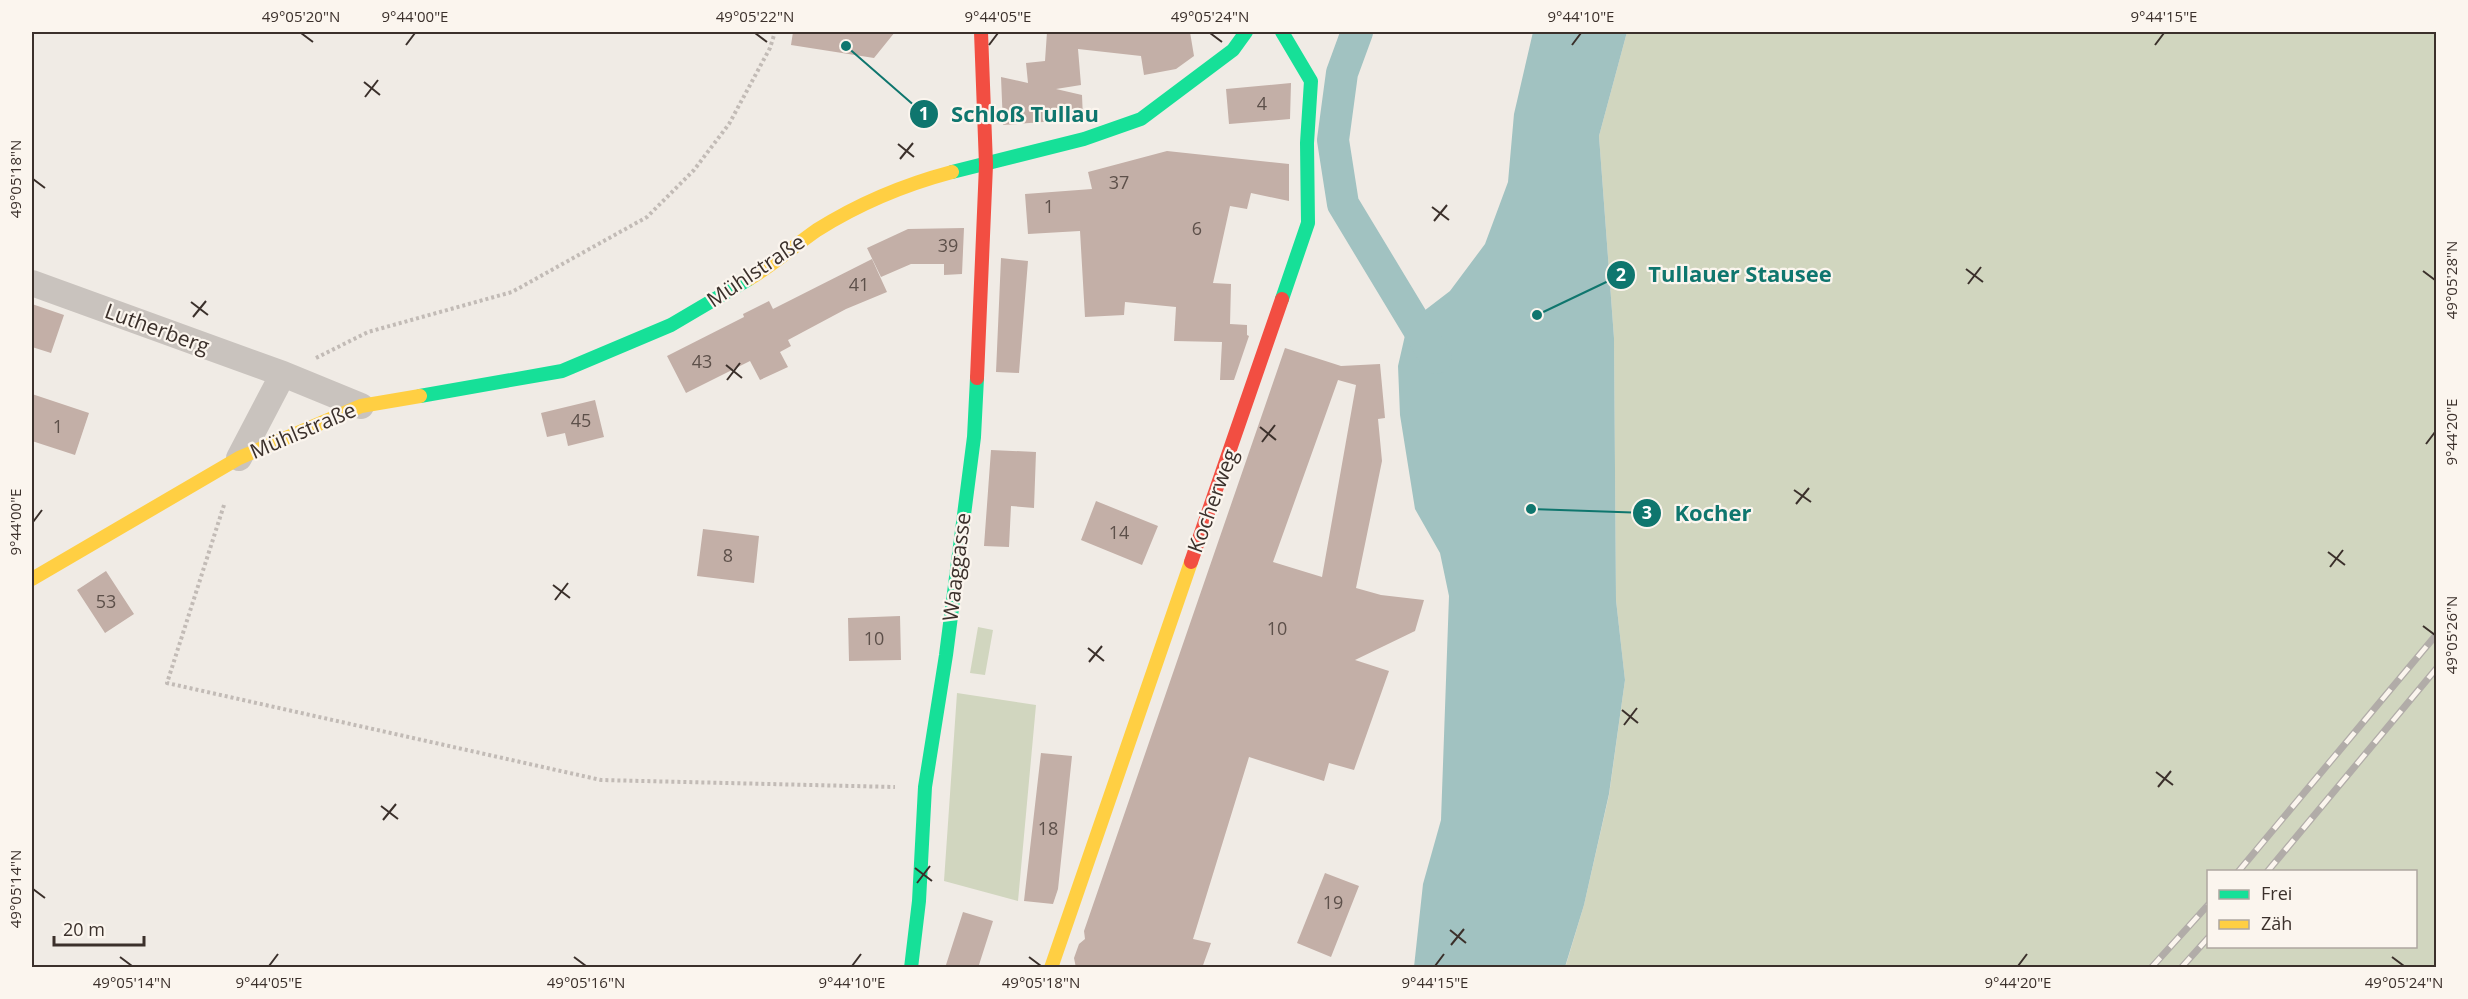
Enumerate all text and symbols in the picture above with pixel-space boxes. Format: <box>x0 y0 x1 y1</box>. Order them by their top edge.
text: 49°05'20"N <box>262 6 340 26</box>
text: 9°44'00"E <box>382 6 448 26</box>
text: 49°05'22"N <box>716 6 794 26</box>
text: 9°44'05"E <box>965 6 1031 26</box>
text: 49°05'24"N <box>1171 6 1249 26</box>
text: 9°44'10"E <box>1548 6 1614 26</box>
text: 9°44'15"E <box>2131 6 2197 26</box>
house number: 4 <box>1257 91 1267 115</box>
callout: Schloß Tullau <box>909 94 1111 134</box>
text: Schloß Tullau <box>951 98 1099 128</box>
text: 1 <box>919 101 929 125</box>
text: 49°05'18"N <box>5 140 25 218</box>
house number: 37 <box>1109 170 1129 194</box>
house number: 1 <box>1044 194 1054 218</box>
house number: 6 <box>1192 216 1202 240</box>
street label: Mühlstraße <box>701 227 810 313</box>
house number: 39 <box>938 233 958 257</box>
text: 49°05'28"N <box>2441 241 2461 319</box>
callout: Tullauer Stausee <box>1606 255 1843 295</box>
text: Tullauer Stausee <box>1648 258 1832 288</box>
text: 2 <box>1616 262 1626 286</box>
house number: 41 <box>849 272 869 296</box>
street label: Lutherberg <box>101 296 213 360</box>
house number: 43 <box>692 349 712 373</box>
street label: Mühlstraße <box>245 395 360 465</box>
text: 9°44'20"E <box>2441 399 2461 465</box>
house number: 45 <box>571 408 591 432</box>
house number: 1 <box>53 414 63 438</box>
street label: Kocherweg <box>1180 445 1244 556</box>
text: 9°44'00"E <box>5 489 25 555</box>
callout: Kocher <box>1632 493 1763 533</box>
text: Kocher <box>1675 497 1752 527</box>
text: 3 <box>1642 500 1652 524</box>
street label: Waaggasse <box>935 511 977 623</box>
house number: 14 <box>1109 520 1129 544</box>
house number: 8 <box>723 543 733 567</box>
house number: 53 <box>96 589 116 613</box>
text: 49°05'26"N <box>2441 596 2461 674</box>
house number: 10 <box>1267 616 1287 640</box>
house number: 10 <box>864 626 884 650</box>
house number: 18 <box>1038 816 1058 840</box>
text: 49°05'14"N <box>5 850 25 928</box>
legend <box>2207 870 2417 948</box>
text: Frei <box>2261 881 2292 905</box>
house number: 19 <box>1323 890 1343 914</box>
scale bar <box>54 909 144 947</box>
text: Zäh <box>2261 911 2292 935</box>
text: 20 m <box>63 917 105 941</box>
text: 49°05'14"N <box>93 972 171 992</box>
text: 9°44'05"E <box>236 972 302 992</box>
text: 49°05'16"N <box>547 972 625 992</box>
text: 9°44'10"E <box>819 972 885 992</box>
text: 49°05'18"N <box>1002 972 1080 992</box>
text: 9°44'15"E <box>1402 972 1468 992</box>
text: 9°44'20"E <box>1985 972 2051 992</box>
text: 49°05'24"N <box>2365 972 2443 992</box>

